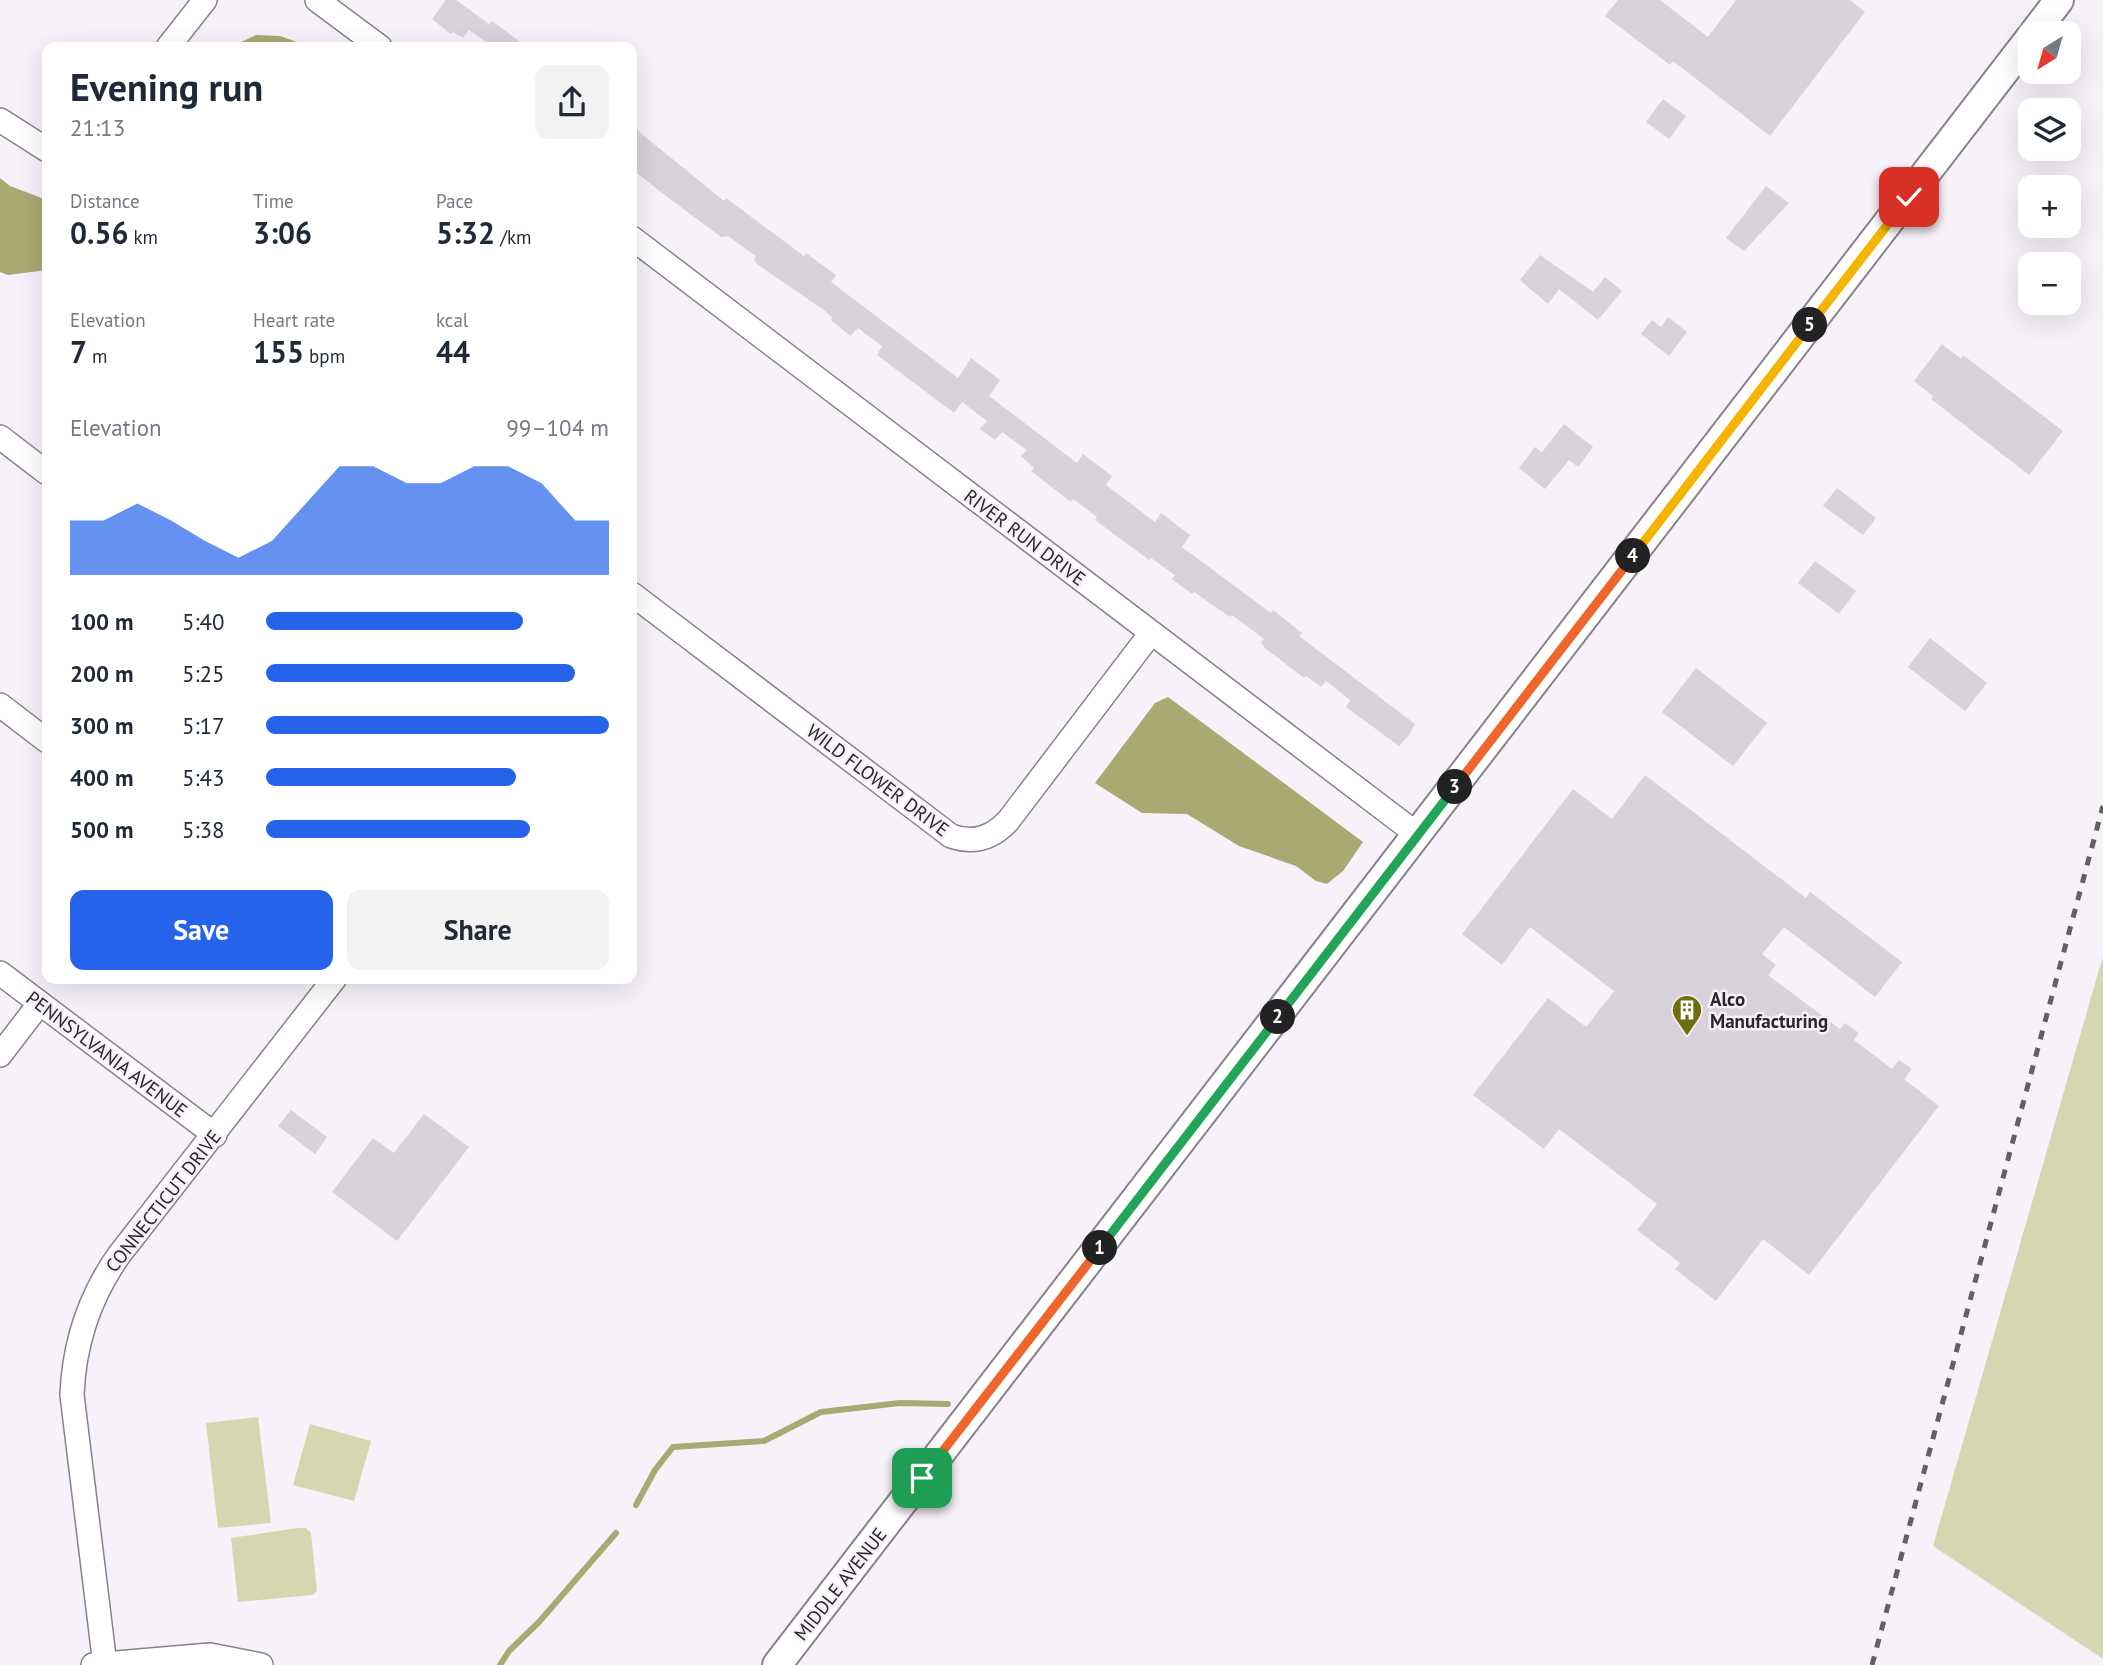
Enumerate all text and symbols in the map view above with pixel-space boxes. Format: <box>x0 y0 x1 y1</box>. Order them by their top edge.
north arrow <box>2018 21 2081 84</box>
map controls <box>2018 21 2081 315</box>
text: Evening run <box>70 62 263 111</box>
button: share <box>535 65 609 139</box>
button: layers <box>2018 98 2081 161</box>
text: 21:13 <box>70 113 125 142</box>
pin <box>1879 167 1939 227</box>
button: + <box>2018 175 2081 238</box>
icon: check <box>1890 178 1928 216</box>
text: Distance <box>70 189 140 213</box>
text: Time <box>253 189 294 213</box>
text: Pace <box>436 189 473 213</box>
text: 0.56 <box>70 213 128 252</box>
text: 3:06 <box>253 213 312 252</box>
text: 5:32 <box>436 213 495 252</box>
text: km <box>128 225 158 249</box>
text: /km <box>495 225 531 249</box>
button: − <box>2018 252 2081 315</box>
text: Elevation <box>70 308 146 332</box>
text: Heart rate <box>253 308 335 332</box>
text: kcal <box>436 308 468 332</box>
pin: 5 <box>1792 308 1828 342</box>
text: 5 <box>1804 312 1815 336</box>
text: 7 <box>70 332 87 371</box>
text: 155 <box>253 332 304 371</box>
text: 44 <box>436 332 470 371</box>
text: m <box>87 344 108 368</box>
text: bpm <box>304 344 345 368</box>
text: Elevation <box>70 413 162 442</box>
text: 99–104 m <box>506 413 609 442</box>
street label: RIVER RUN DRIVE <box>959 483 1091 591</box>
pin: 4 <box>1616 538 1650 574</box>
text: 4 <box>1627 543 1638 567</box>
text: 100 m <box>70 607 133 636</box>
text: 5:40 <box>182 607 225 636</box>
text: 200 m <box>70 659 133 688</box>
text: 5:25 <box>182 659 225 688</box>
text: 300 m <box>70 711 133 740</box>
text: 5:17 <box>182 711 225 740</box>
street label: WILD FLOWER DRIVE <box>802 719 954 841</box>
text: 400 m <box>70 763 133 792</box>
text: 5:43 <box>182 763 225 792</box>
pin: 3 <box>1438 770 1472 804</box>
text: 3 <box>1449 774 1460 798</box>
text: 500 m <box>70 815 133 844</box>
text: 5:38 <box>182 815 225 844</box>
button: Save <box>70 890 333 970</box>
button: Share <box>347 890 609 970</box>
street label: PENNSYLVANIA AVENUE <box>22 986 192 1122</box>
place label: Alco Manufacturing <box>1710 987 1828 1033</box>
building icon: Alco Manufacturing <box>1670 993 1704 1037</box>
pin: 2 <box>1260 1000 1296 1034</box>
text: 2 <box>1272 1004 1283 1028</box>
street label: CONNECTICUT DRIVE <box>100 1125 226 1277</box>
pin: 1 <box>1082 1230 1118 1266</box>
text: 1 <box>1094 1235 1105 1259</box>
pin <box>892 1448 952 1508</box>
icon: arrive <box>903 1459 941 1497</box>
street label: MIDDLE AVENUE <box>789 1523 891 1645</box>

